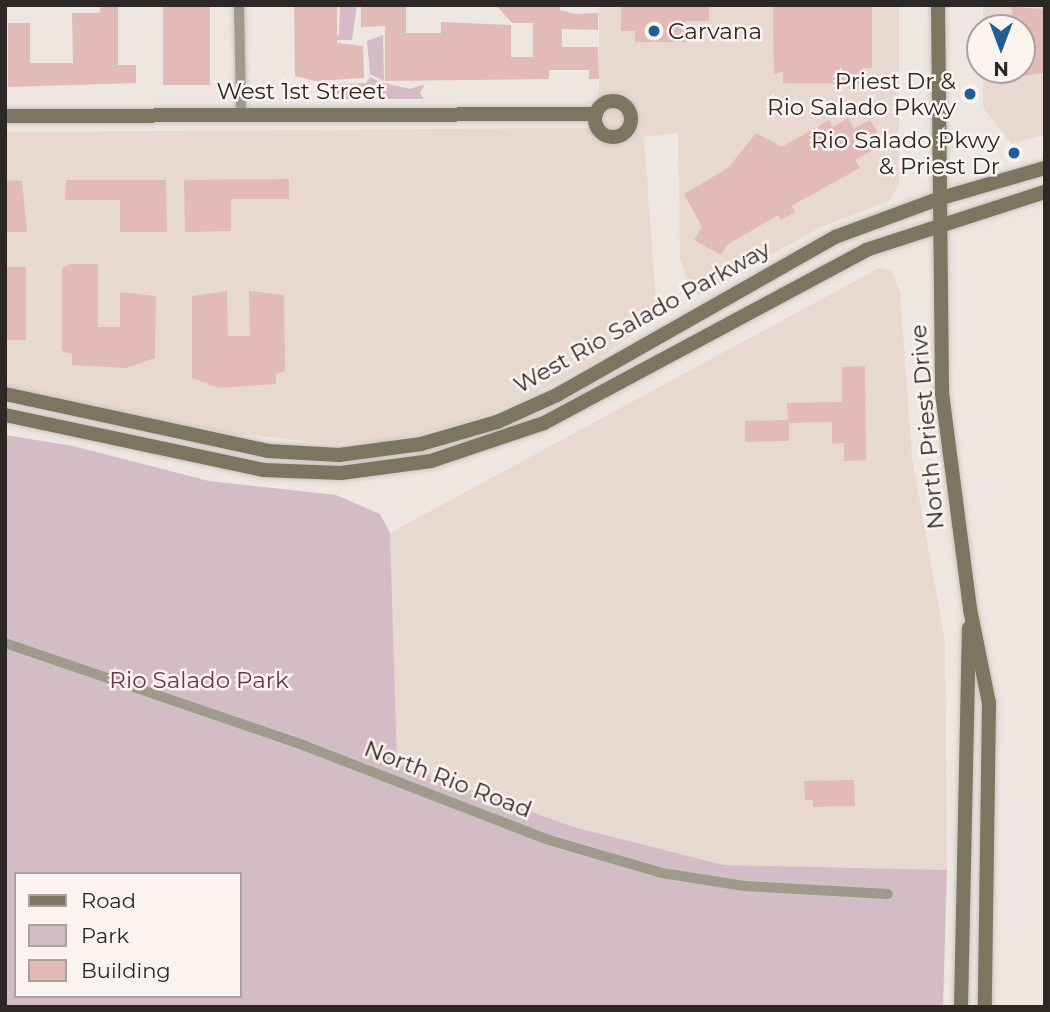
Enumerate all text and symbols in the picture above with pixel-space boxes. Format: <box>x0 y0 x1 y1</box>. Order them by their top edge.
north arrow <box>966 14 1036 84</box>
place label: Carvana <box>668 17 762 45</box>
marker: Carvana <box>646 23 662 39</box>
text: N <box>993 57 1009 80</box>
place label: Priest Dr & Rio Salado Pkwy <box>767 67 956 121</box>
street label: West 1st Street <box>216 77 386 105</box>
marker: Priest Dr & Rio Salado Pkwy <box>962 86 978 102</box>
place label: Rio Salado Pkwy & Priest Dr <box>811 126 1000 180</box>
marker: Rio Salado Pkwy & Priest Dr <box>1006 145 1022 161</box>
street label: West Rio Salado Parkway <box>509 235 775 399</box>
street label: North Priest Drive <box>904 323 950 531</box>
park label: Rio Salado Park <box>109 666 289 694</box>
street label: North Rio Road <box>360 734 536 824</box>
legend <box>14 872 242 998</box>
text: Road <box>81 888 136 913</box>
text: Park <box>81 923 129 948</box>
text: Building <box>81 958 171 983</box>

